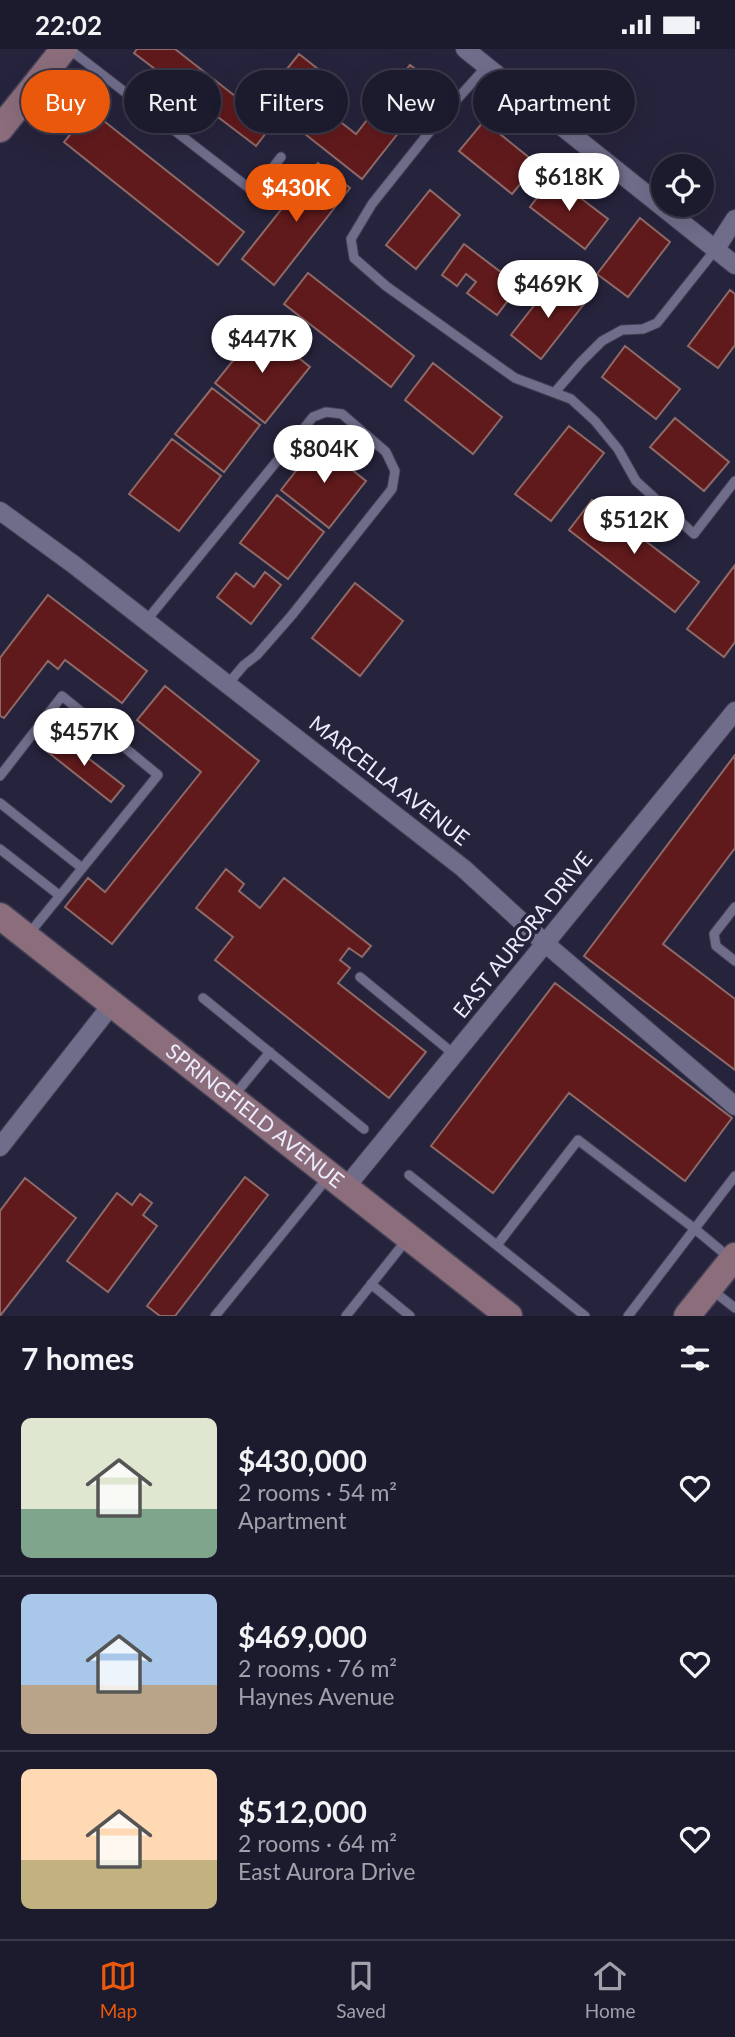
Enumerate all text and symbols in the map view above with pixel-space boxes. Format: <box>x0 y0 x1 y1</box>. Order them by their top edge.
text: 22:02 <box>35 9 102 41</box>
chip: Buy <box>21 70 110 133</box>
chip: Rent <box>124 70 221 133</box>
chip: Filters <box>235 70 348 133</box>
chip: New <box>362 70 459 133</box>
chip: Apartment <box>473 70 635 133</box>
pin: $618K <box>520 153 618 213</box>
map controls <box>651 154 714 217</box>
button: locate <box>651 154 714 217</box>
text: $618K <box>534 162 604 190</box>
pin: $430K <box>247 165 345 224</box>
text: $430K <box>261 173 331 201</box>
pin: $469K <box>499 261 597 320</box>
text: $469K <box>513 269 583 297</box>
pin: $447K <box>213 315 311 375</box>
text: $447K <box>227 324 297 352</box>
pin: $804K <box>275 425 373 485</box>
text: $804K <box>289 434 359 462</box>
pin: $512K <box>585 497 683 556</box>
text: $512K <box>599 505 669 533</box>
pin: $457K <box>35 709 133 768</box>
street label: MARCELLA AVENUE <box>305 710 475 850</box>
text: $457K <box>49 717 119 745</box>
street label: EAST AURORA DRIVE <box>447 846 597 1022</box>
street label: SPRINGFIELD AVENUE <box>162 1038 349 1192</box>
icon: filters <box>676 1339 714 1377</box>
text: 7 homes <box>21 1340 134 1376</box>
text: $430,000 <box>238 1442 367 1478</box>
icon: home <box>77 1446 161 1530</box>
icon: heart <box>676 1469 714 1507</box>
text: 2 rooms · 54 m² <box>238 1478 397 1506</box>
text: Apartment <box>238 1506 346 1534</box>
text: $469,000 <box>238 1618 367 1654</box>
icon: home <box>77 1622 161 1706</box>
icon: heart <box>676 1645 714 1683</box>
text: 2 rooms · 76 m² <box>238 1654 397 1682</box>
text: Haynes Avenue <box>238 1682 394 1710</box>
text: $512,000 <box>238 1793 367 1829</box>
icon: home <box>77 1797 161 1881</box>
icon: heart <box>676 1820 714 1858</box>
text: 2 rooms · 64 m² <box>238 1829 397 1857</box>
text: East Aurora Drive <box>238 1857 415 1885</box>
tab: Map <box>99 1957 137 2022</box>
tab: Saved <box>336 1957 386 2022</box>
tab: Home <box>585 1957 636 2022</box>

